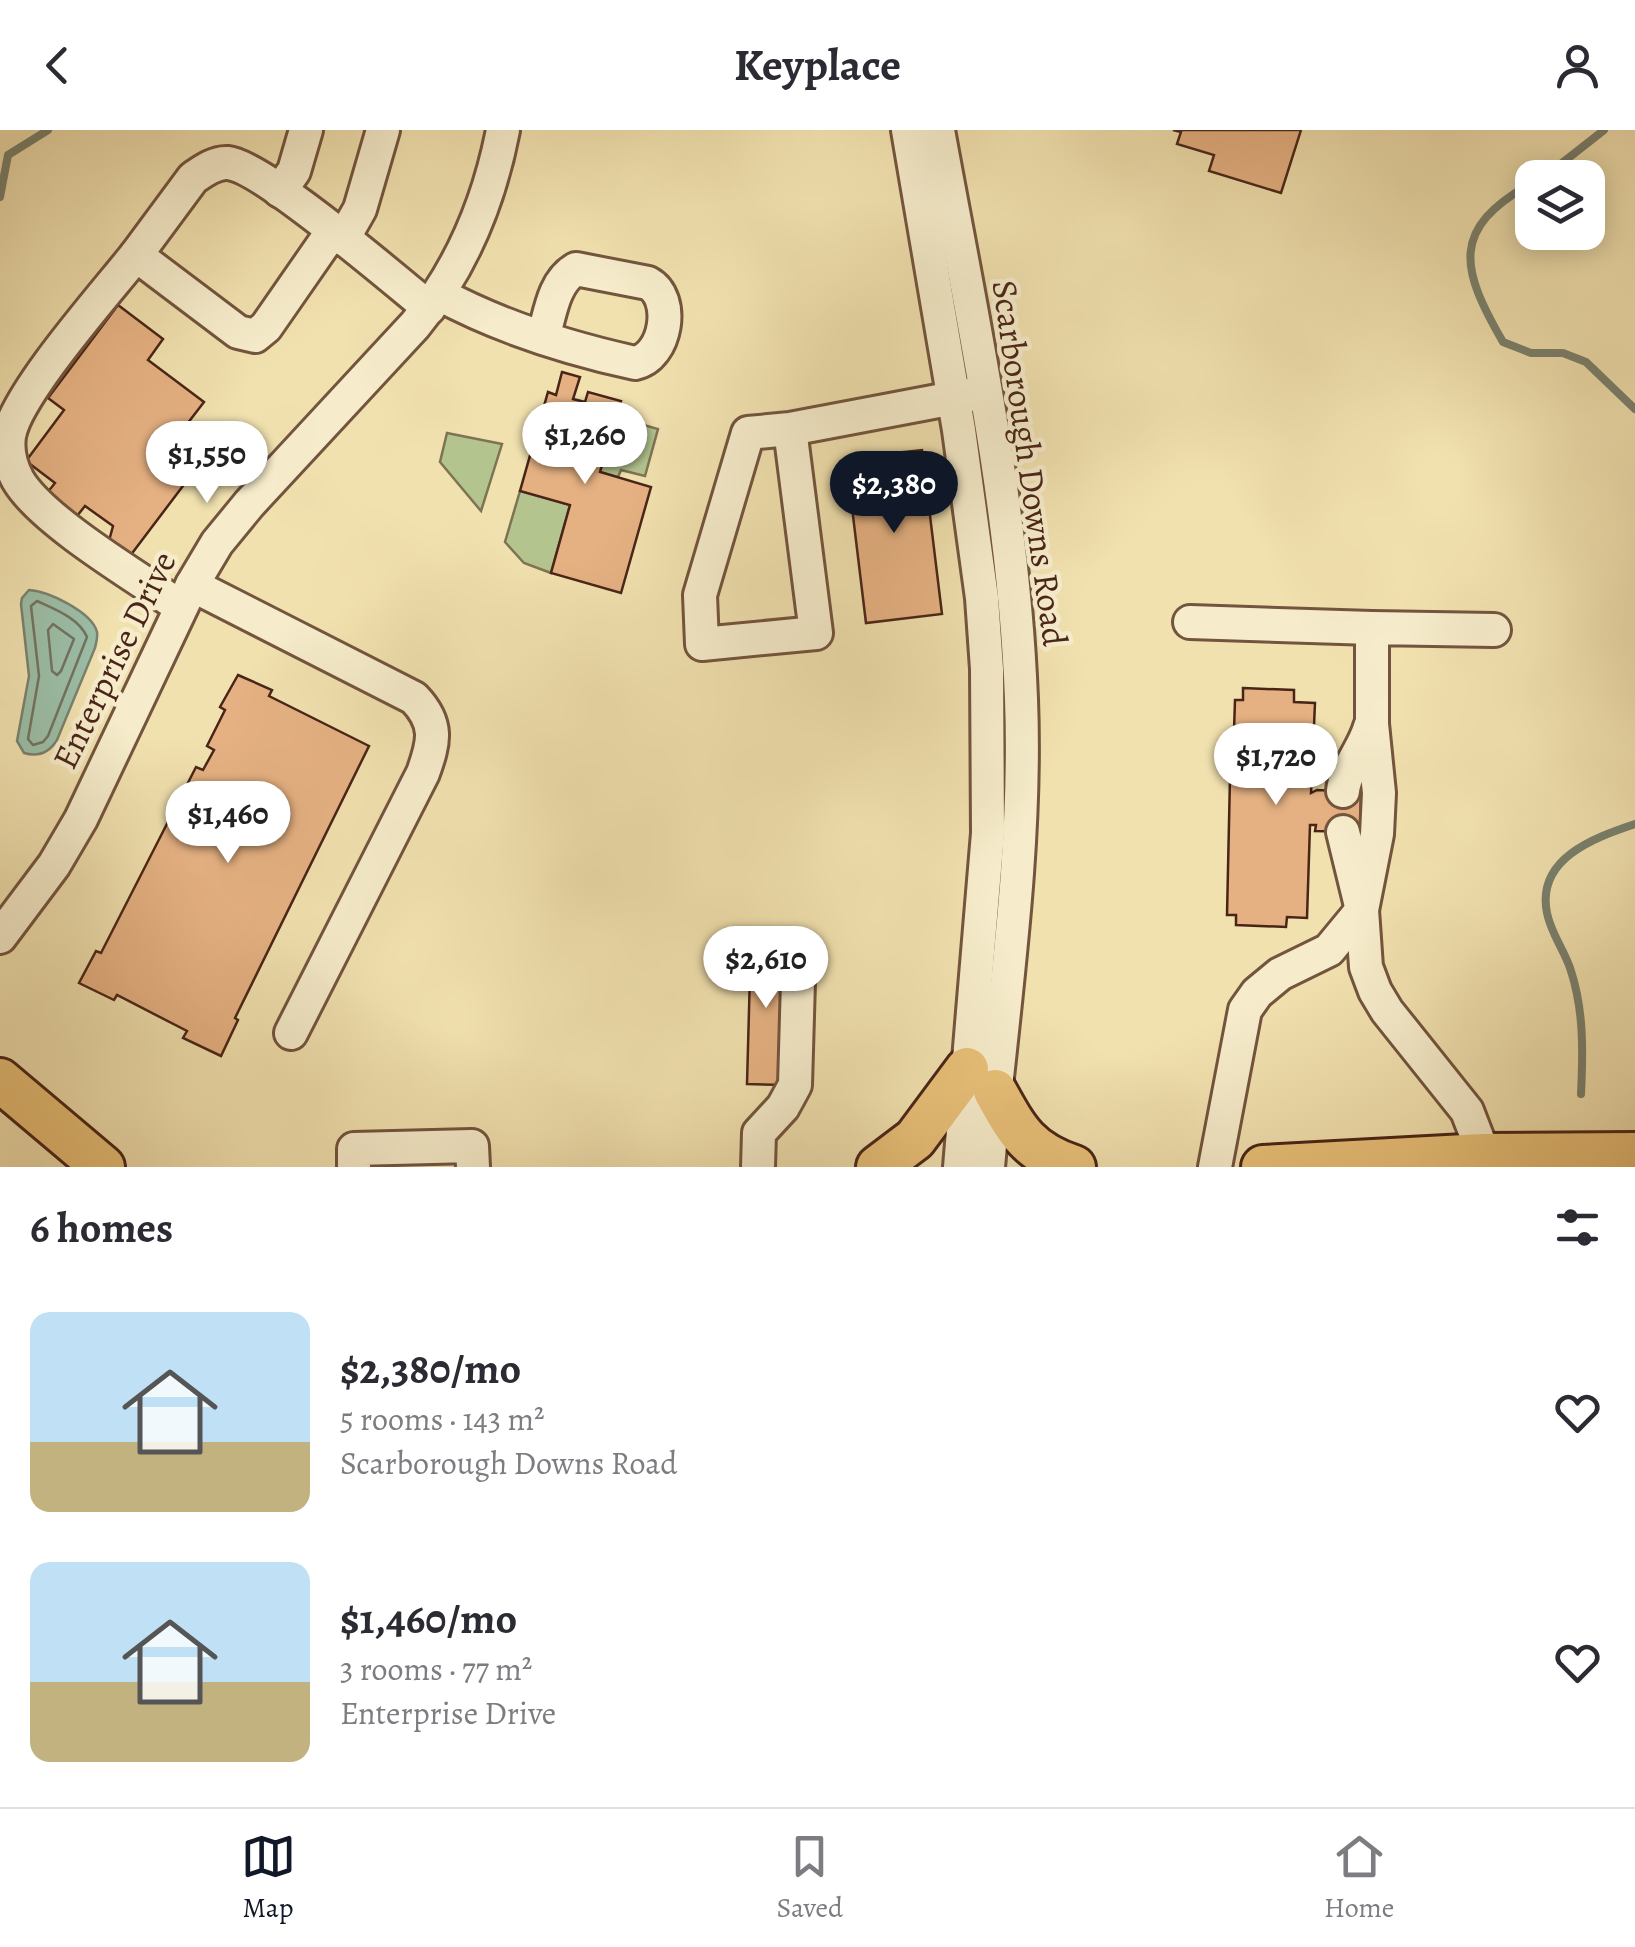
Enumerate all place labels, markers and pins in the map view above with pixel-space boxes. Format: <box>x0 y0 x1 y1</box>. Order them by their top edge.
pin: $1,260 <box>504 402 666 487</box>
pin: $1,550 <box>126 421 288 506</box>
pin: $2,380 <box>813 451 975 536</box>
pin: $1,720 <box>1195 723 1357 808</box>
pin: $1,460 <box>147 781 309 866</box>
pin: $2,610 <box>685 926 847 1011</box>

